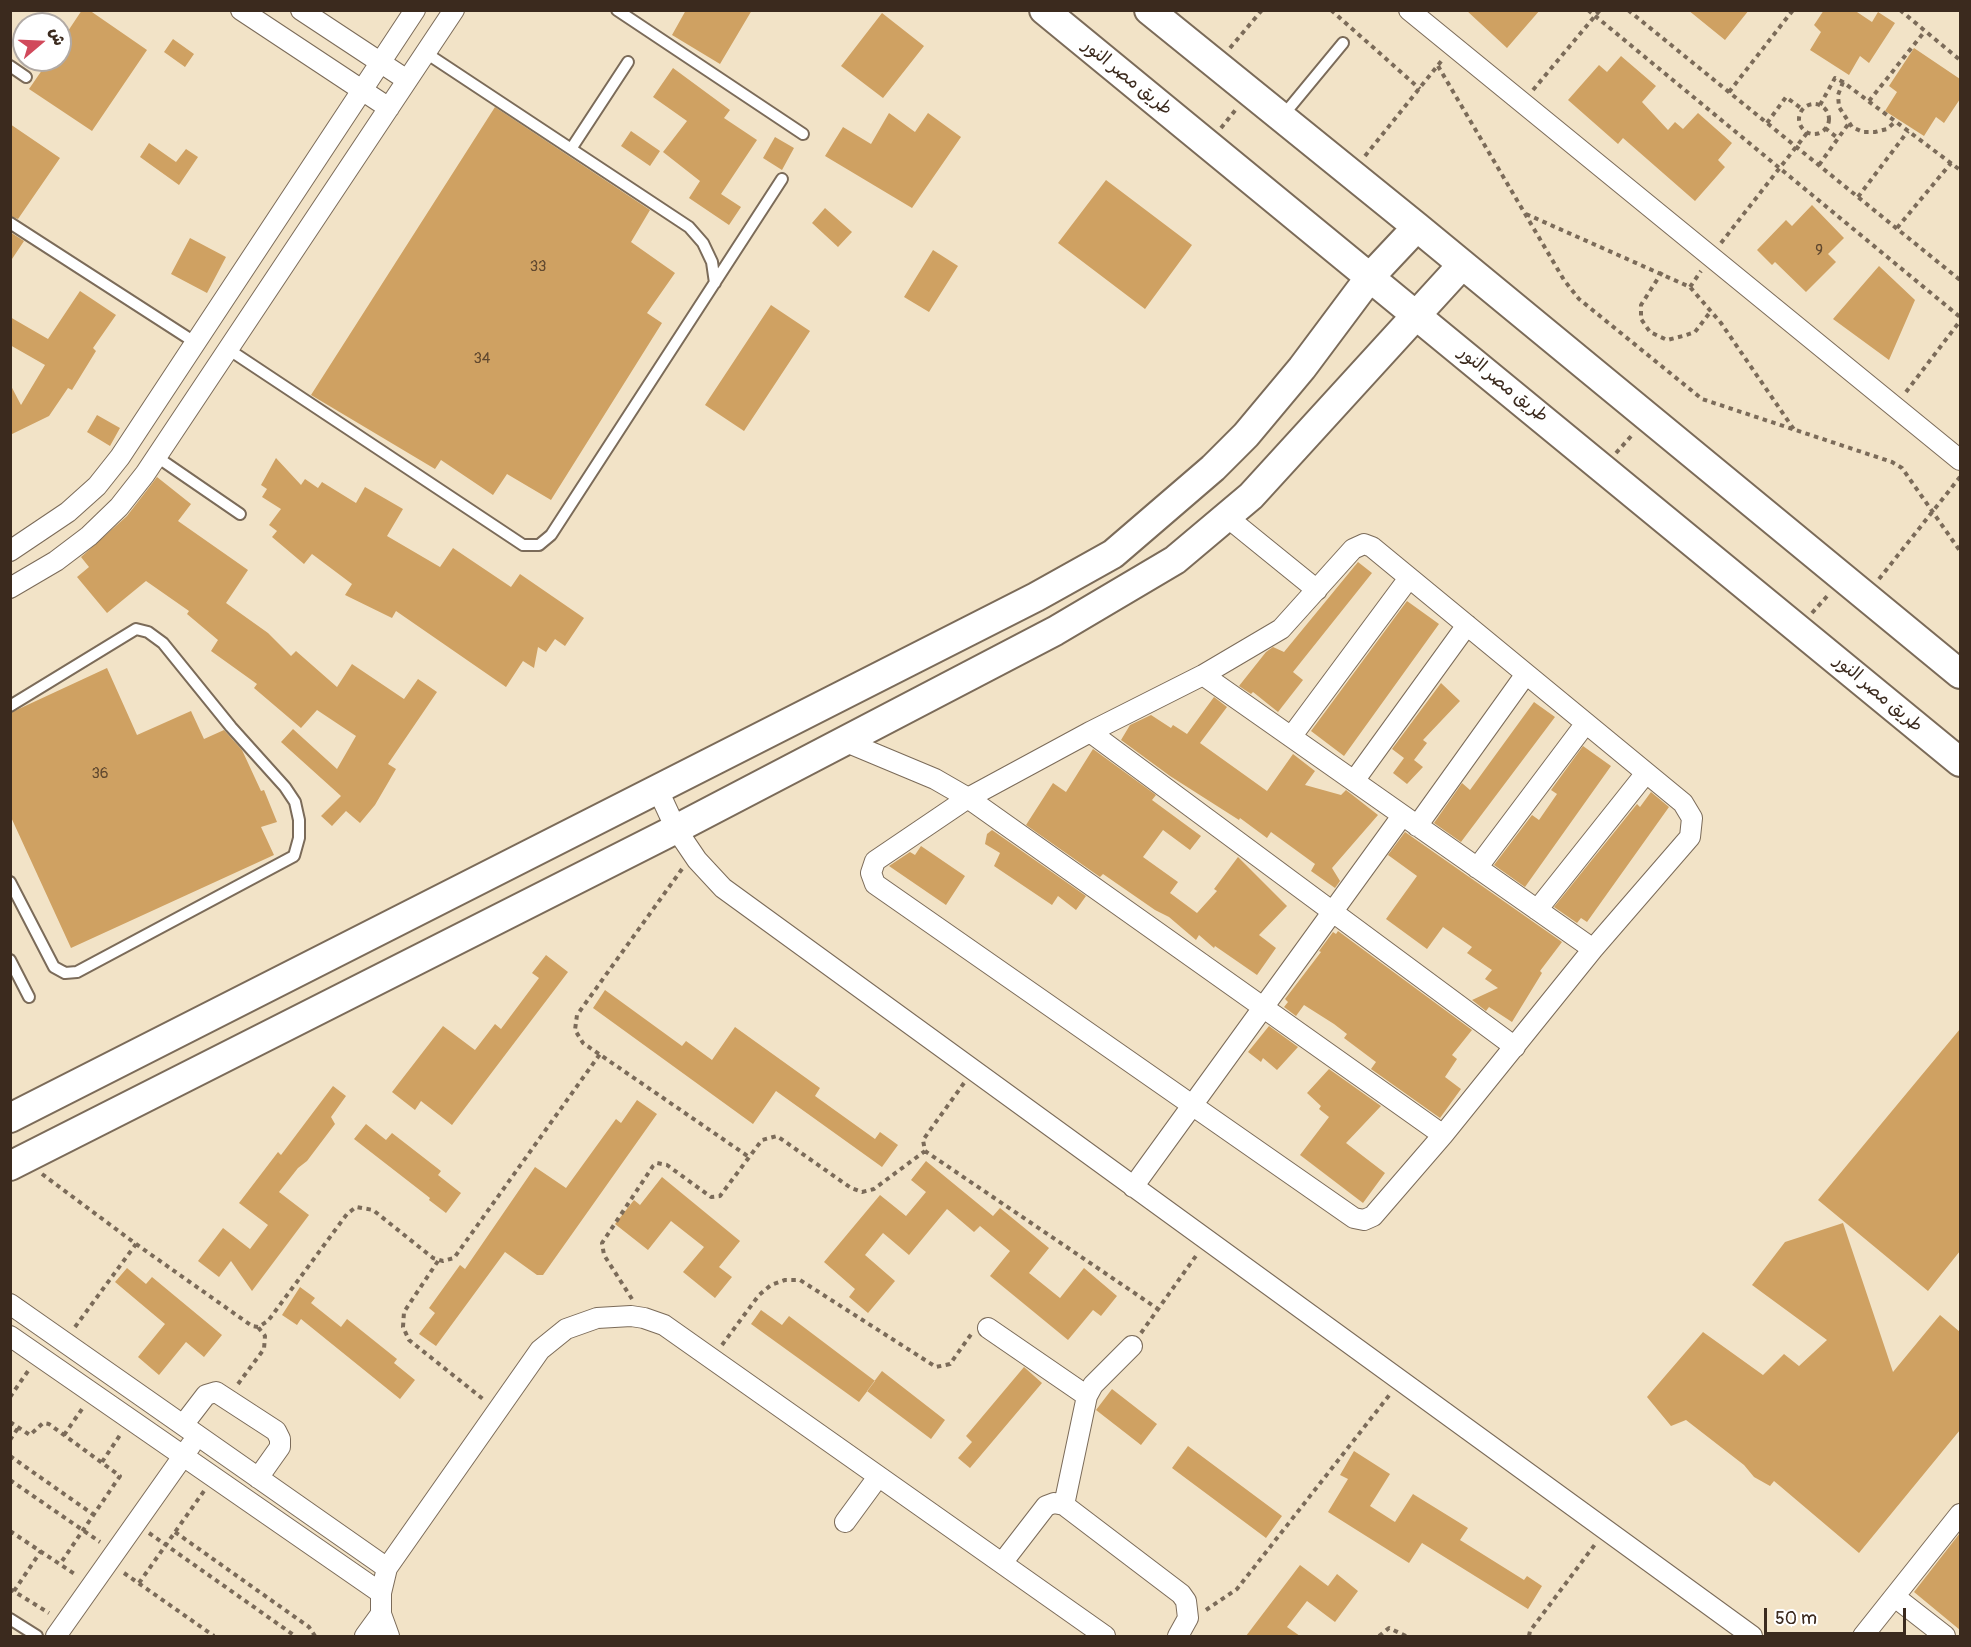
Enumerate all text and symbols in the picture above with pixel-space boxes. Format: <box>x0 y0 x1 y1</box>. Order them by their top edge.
north arrow <box>12 12 72 72</box>
text: ش <box>45 25 69 48</box>
street label: طريق مصر النور <box>1078 35 1176 121</box>
house number: 9 <box>1815 242 1823 260</box>
house number: 33 <box>530 258 546 276</box>
street label: طريق مصر النور <box>1454 342 1552 428</box>
house number: 34 <box>473 350 491 368</box>
street label: طريق مصر النور <box>1829 651 1927 737</box>
house number: 36 <box>91 765 109 783</box>
scale bar <box>1767 1596 1910 1634</box>
text: 50 m <box>1775 1607 1817 1630</box>

